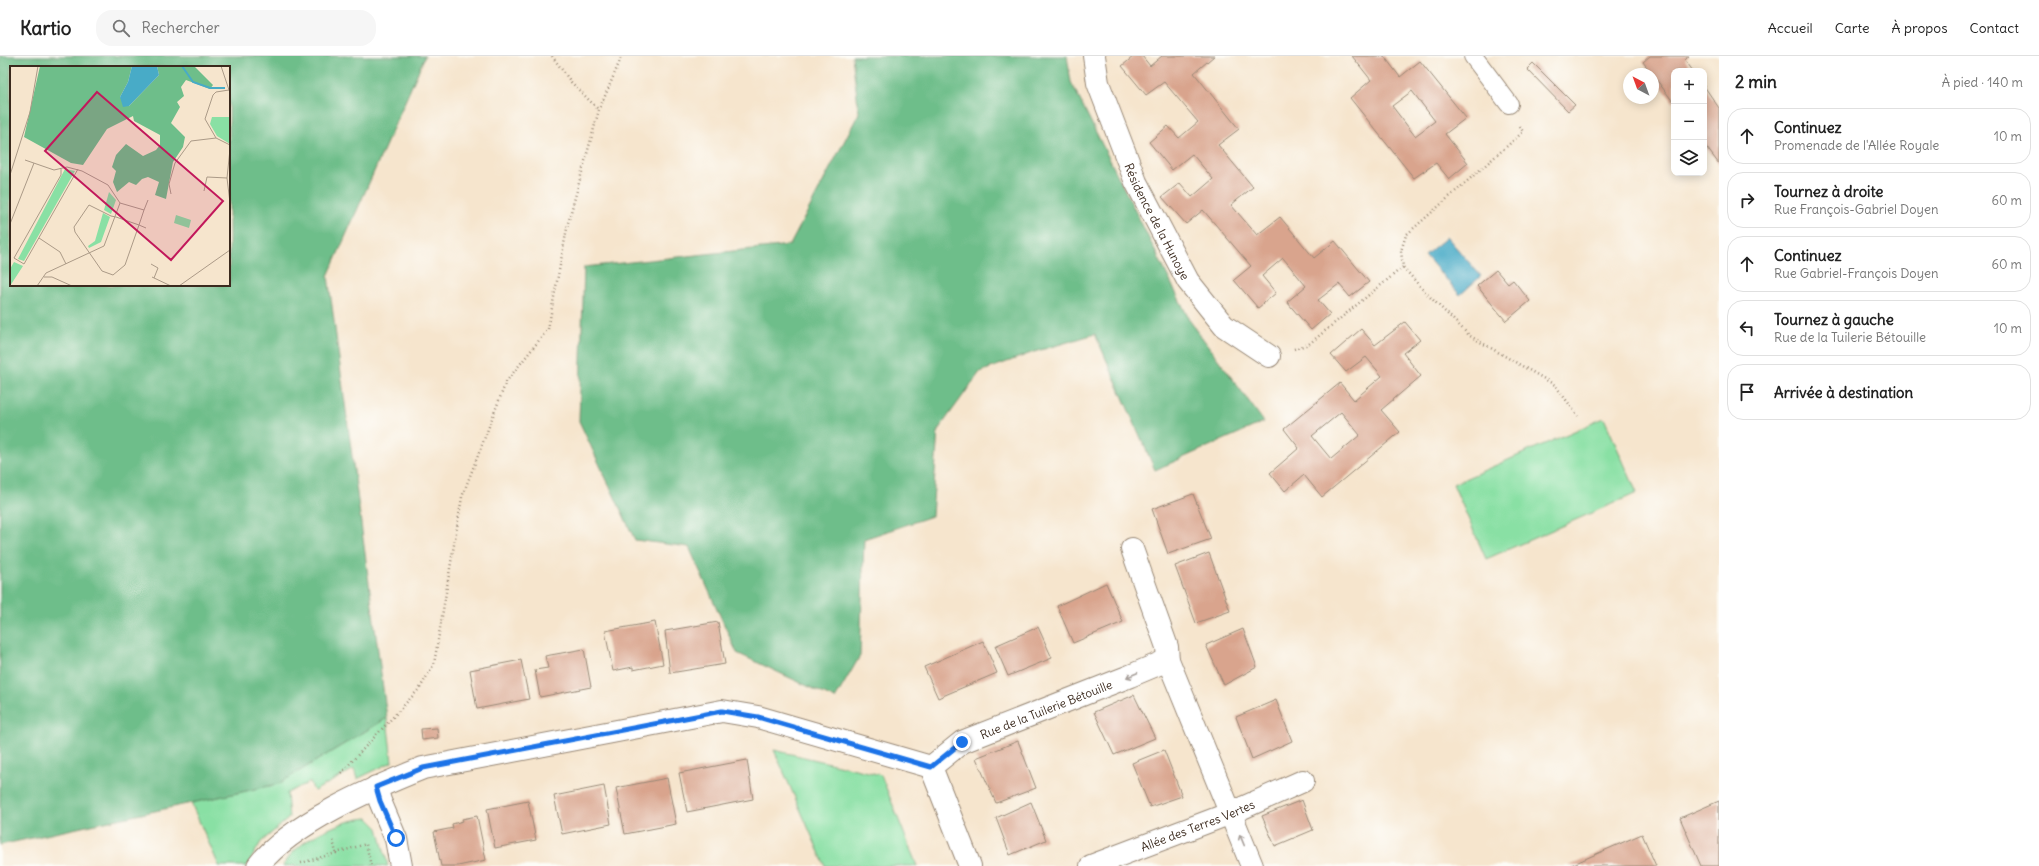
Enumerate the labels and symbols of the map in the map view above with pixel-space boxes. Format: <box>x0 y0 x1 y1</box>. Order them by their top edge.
inset map <box>10 66 230 286</box>
north arrow <box>1623 68 1659 104</box>
street label: Résidence de la Hunoye <box>1122 161 1193 282</box>
one-way arrow <box>1126 672 1138 680</box>
street label: Rue de la Tuilerie Bétouille <box>978 676 1114 742</box>
route end <box>953 733 971 751</box>
street label: Allée des Terres Vertes <box>1138 796 1257 854</box>
route start <box>387 829 405 847</box>
one-way arrow <box>1237 834 1245 846</box>

